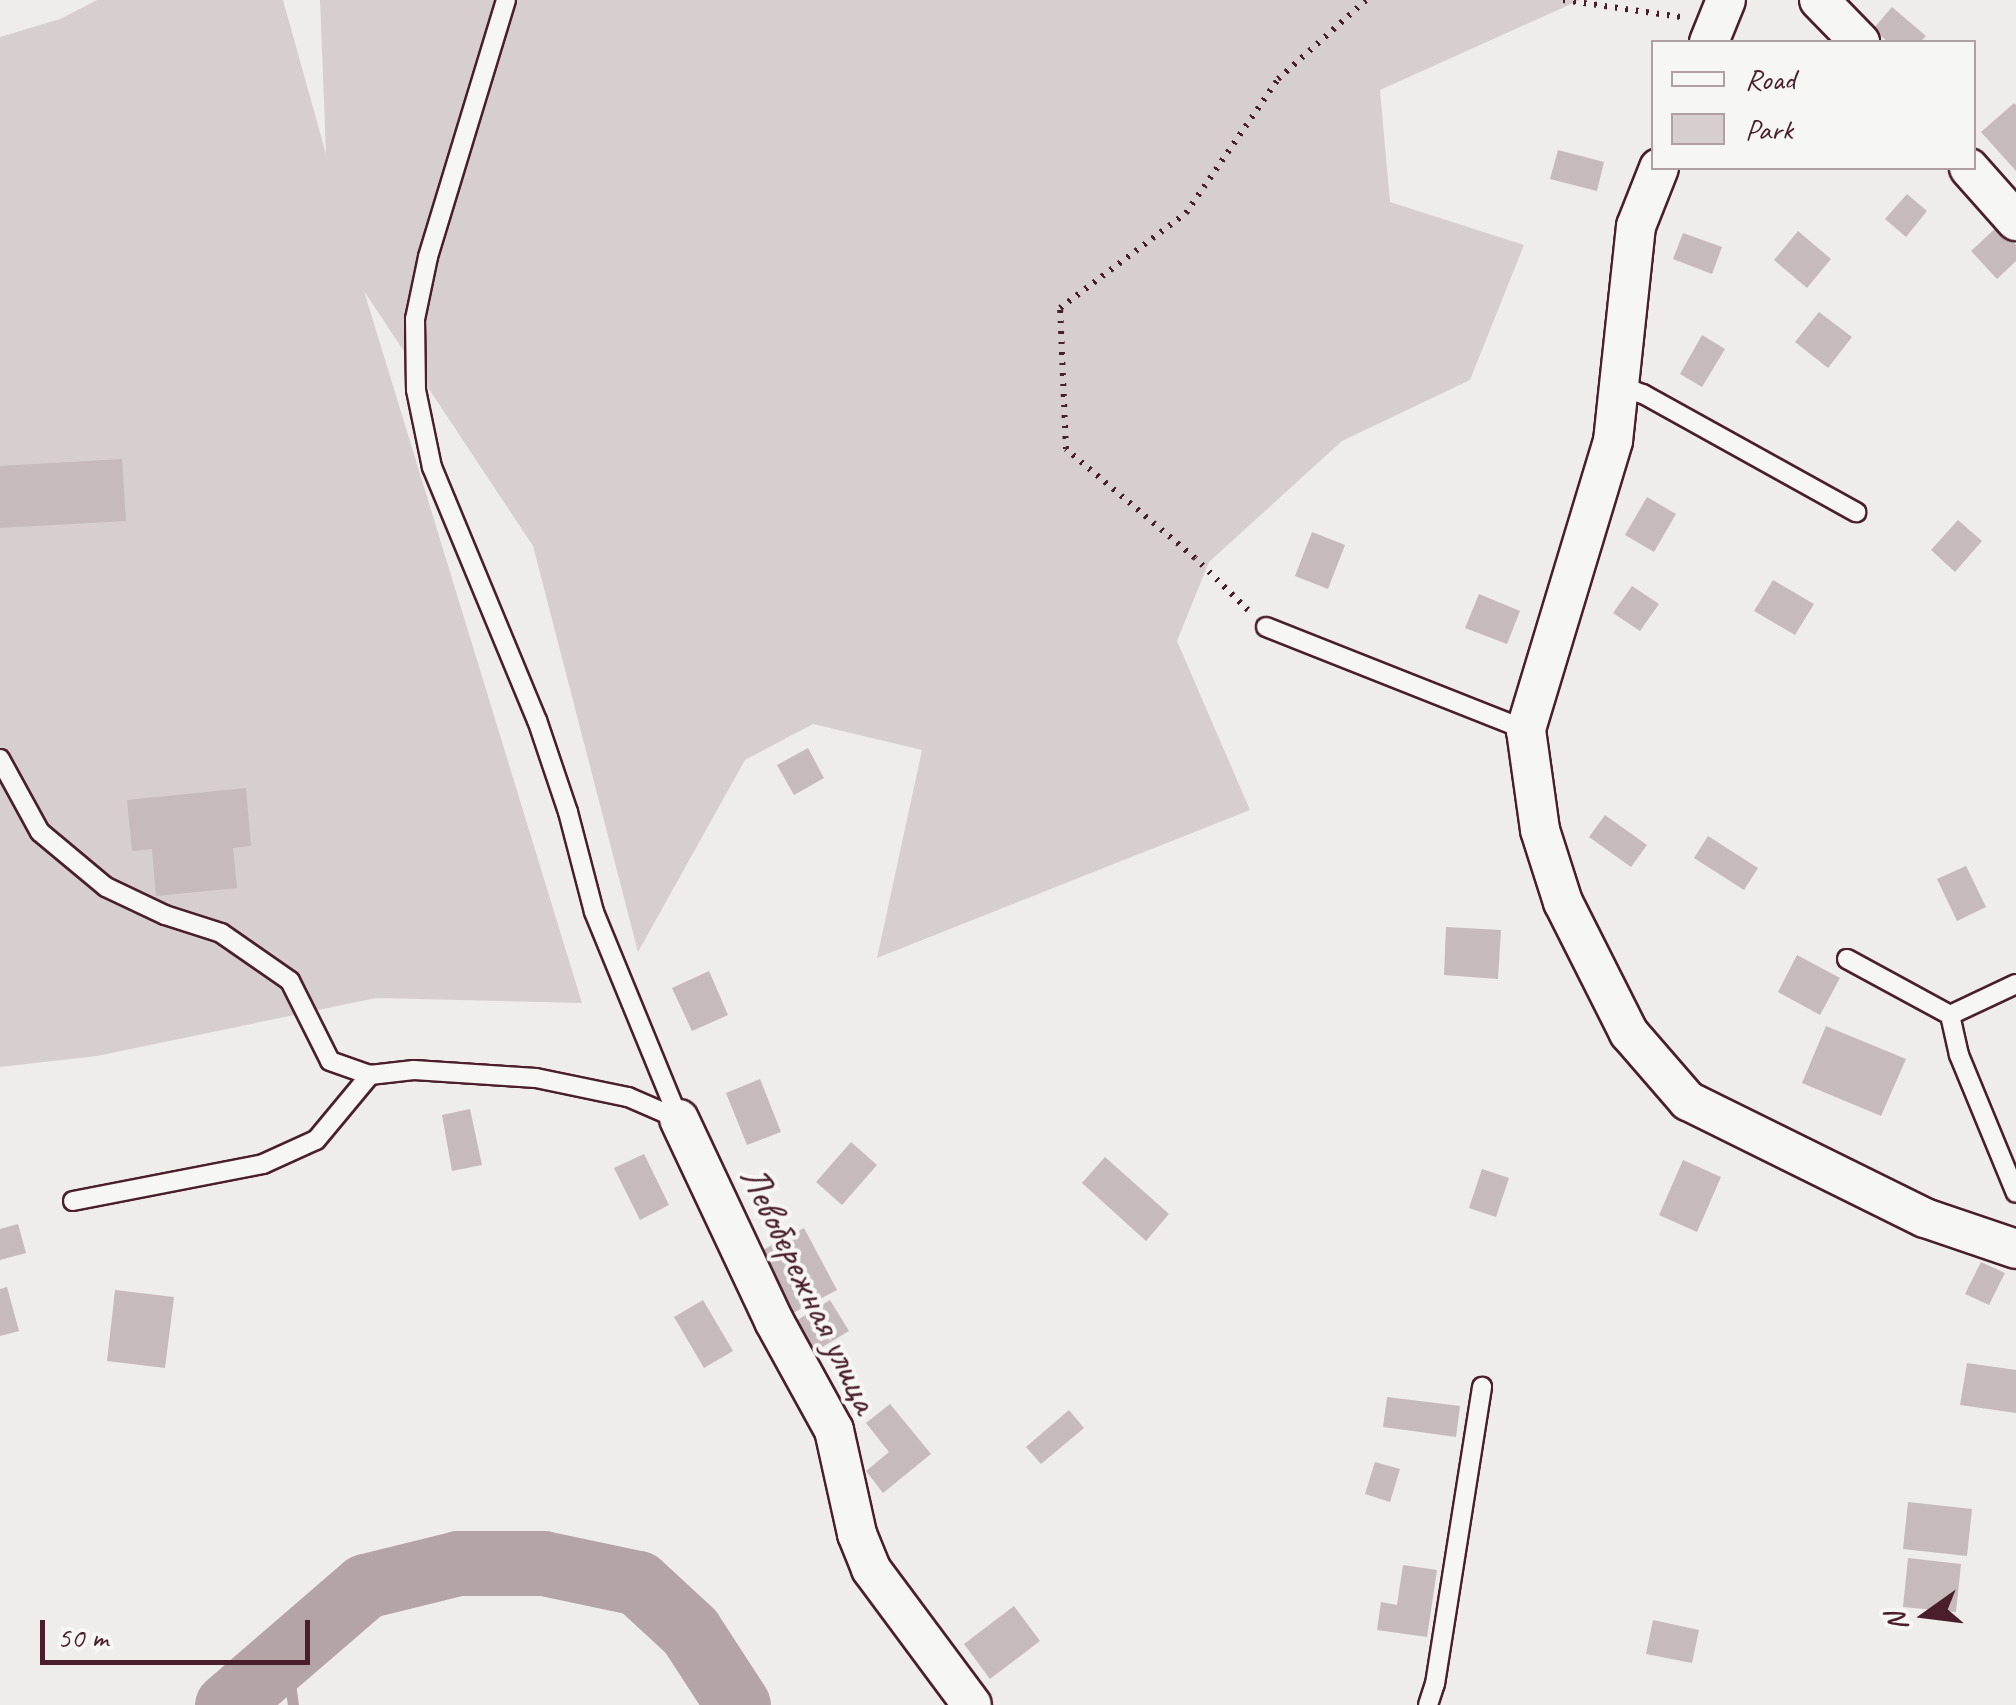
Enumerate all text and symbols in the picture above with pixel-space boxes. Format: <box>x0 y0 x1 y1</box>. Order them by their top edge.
legend <box>1651 40 1976 170</box>
text: Road <box>1745 60 1795 98</box>
text: Park <box>1745 110 1793 148</box>
street label: Левобережная улица <box>730 1158 890 1420</box>
north arrow <box>1876 1565 1976 1665</box>
scale bar <box>45 1600 315 1662</box>
text: N <box>1877 1610 1915 1635</box>
text: 50 m <box>57 1618 108 1656</box>

